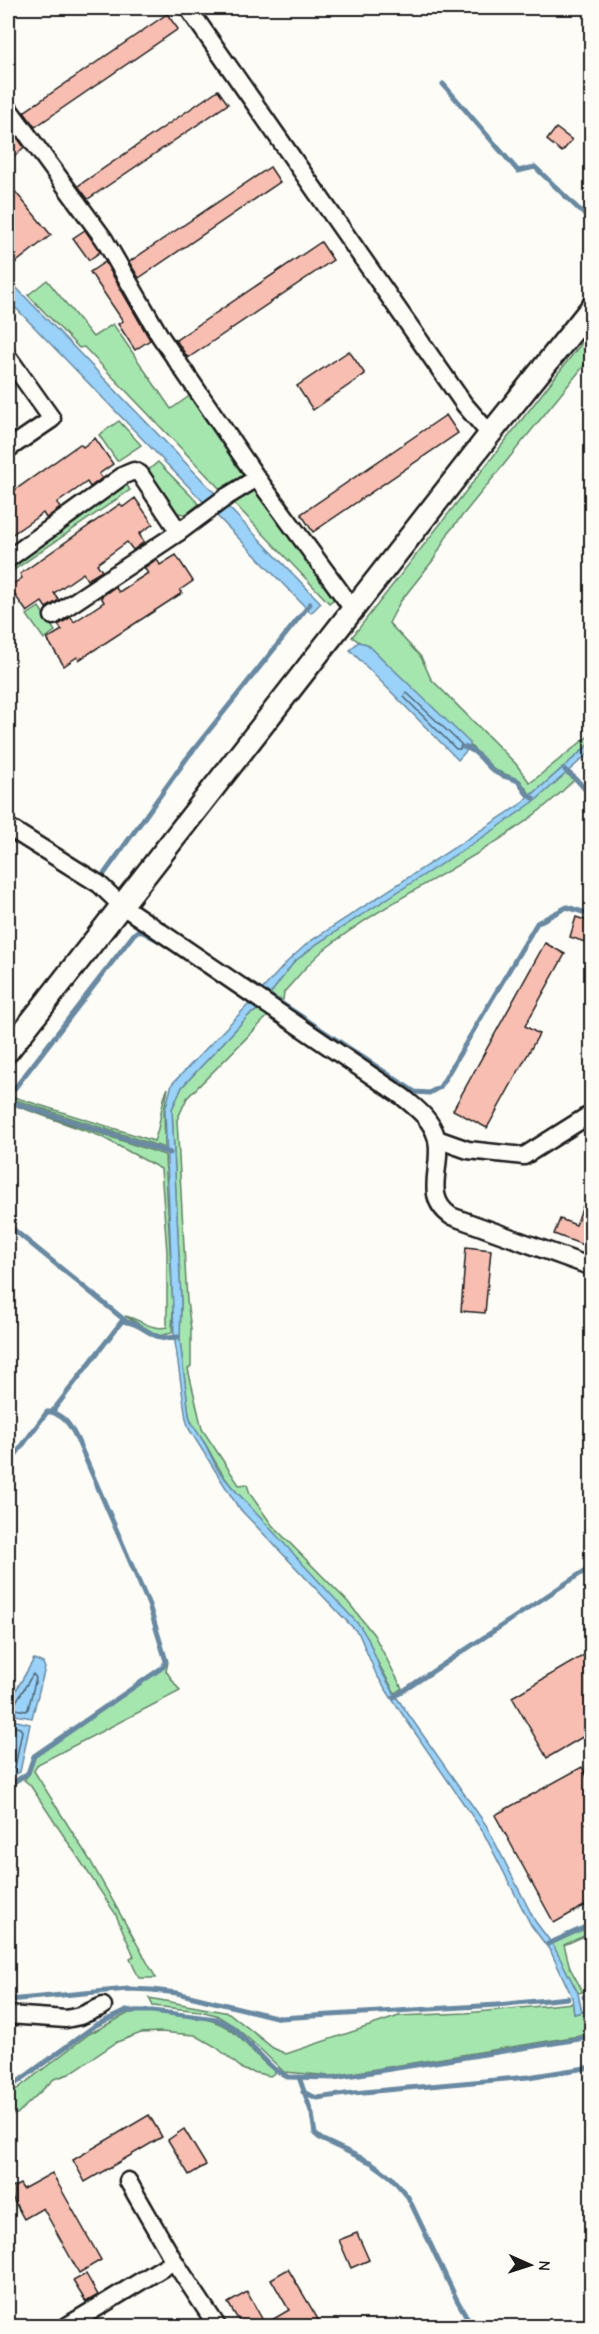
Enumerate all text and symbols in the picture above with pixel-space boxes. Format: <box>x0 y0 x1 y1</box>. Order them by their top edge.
north arrow <box>500 2235 560 2295</box>
text: N <box>535 2260 553 2271</box>

